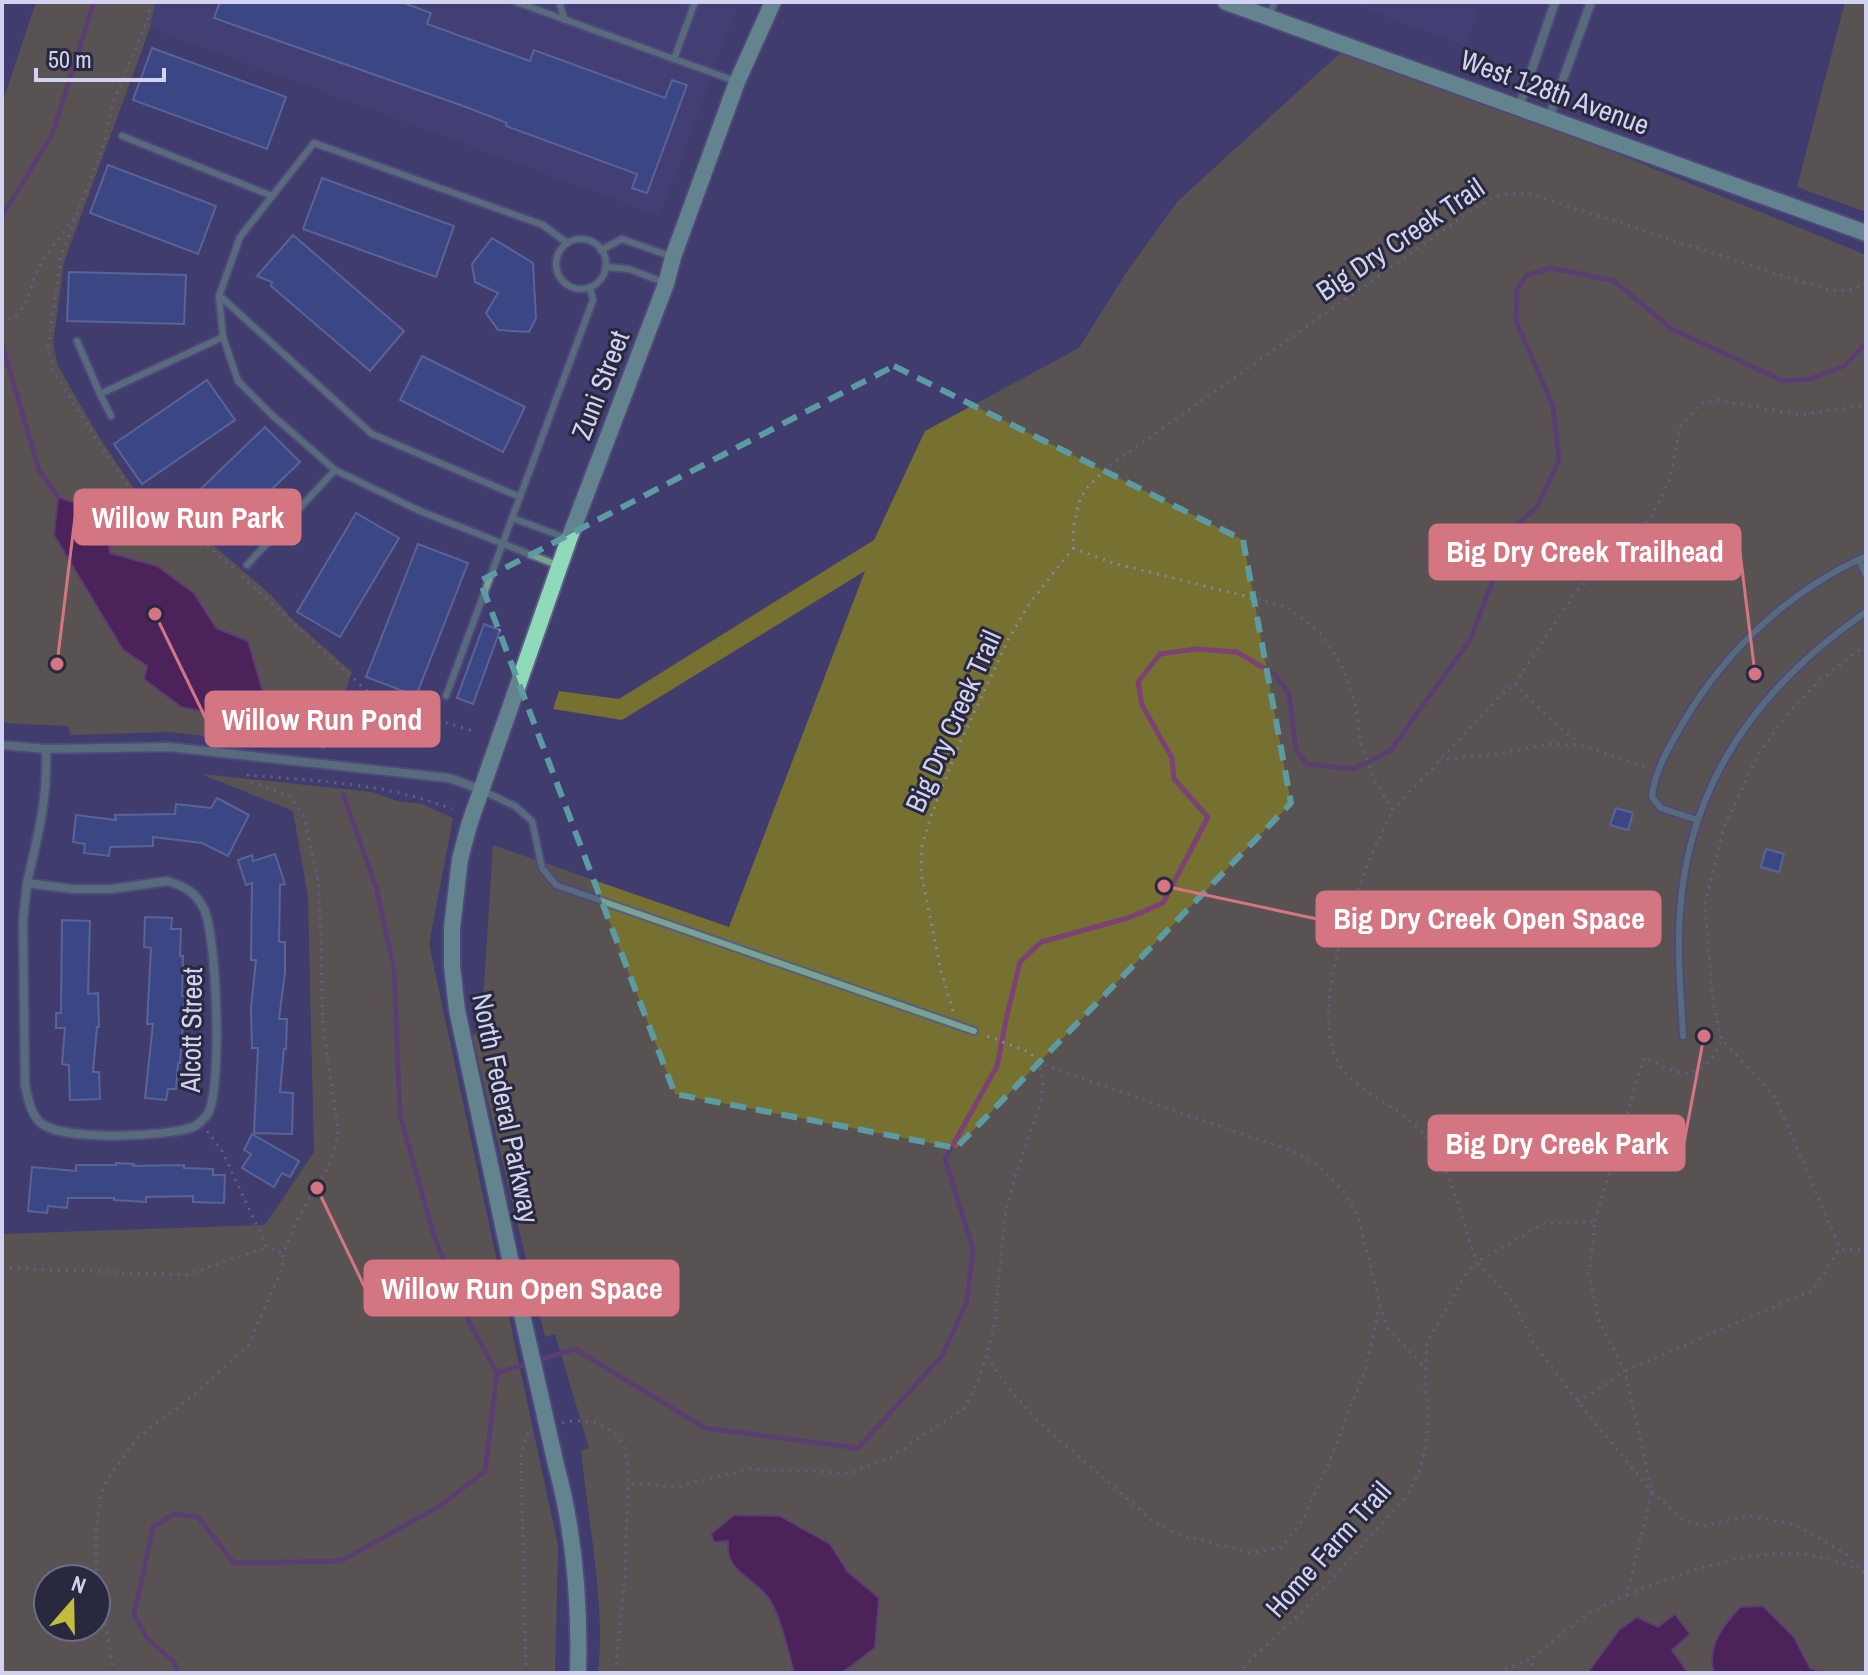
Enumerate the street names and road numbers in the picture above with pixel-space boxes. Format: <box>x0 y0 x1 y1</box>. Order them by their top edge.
street label: West 128th Avenue <box>1455 40 1655 144</box>
street label: Big Dry Creek Trail <box>1308 169 1492 309</box>
street label: Zuni Street <box>562 325 638 445</box>
street label: Big Dry Creek Trail <box>896 624 1010 818</box>
street label: Alcott Street <box>171 967 211 1094</box>
street label: North Federal Parkway <box>463 990 549 1227</box>
street label: Home Farm Trail <box>1257 1473 1399 1625</box>

